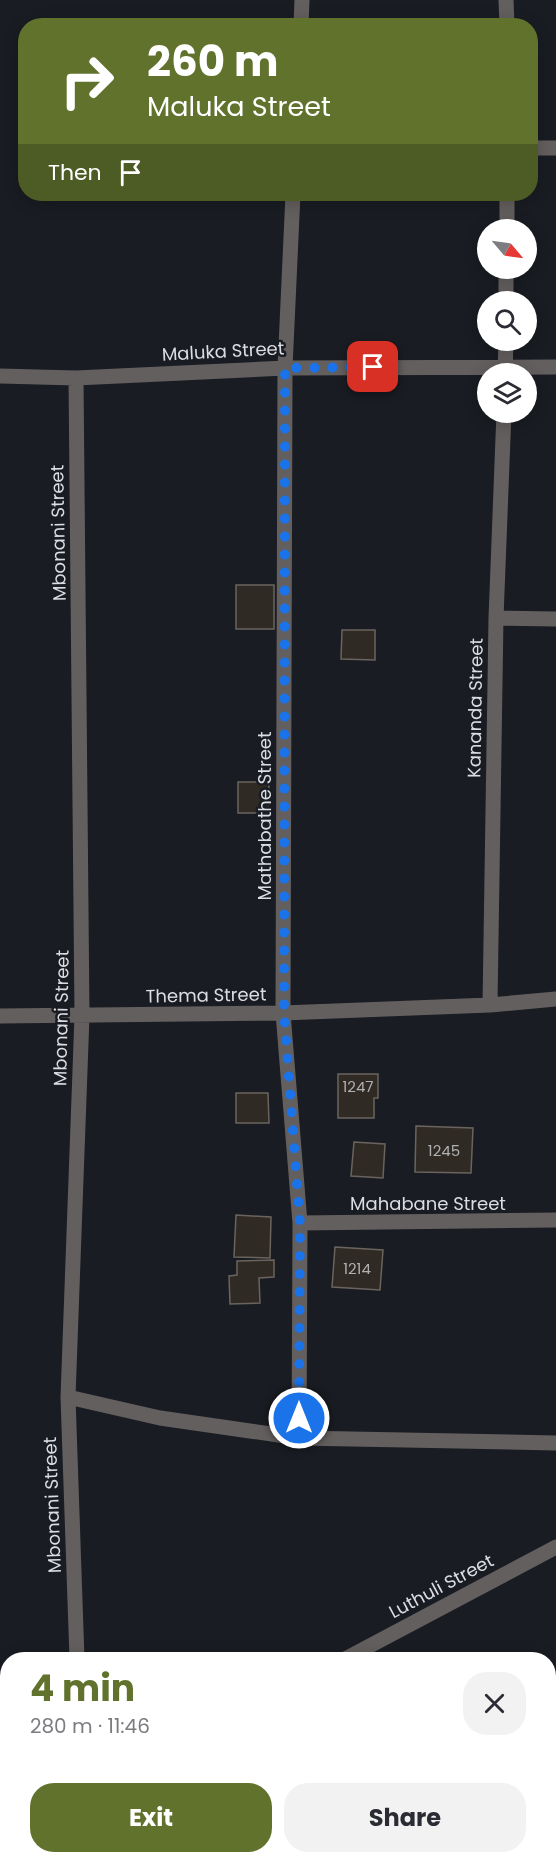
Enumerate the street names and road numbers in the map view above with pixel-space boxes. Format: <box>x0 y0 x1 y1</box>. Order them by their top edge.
street label: Maluka Street <box>161 335 285 367</box>
street label: Mbonani Street <box>44 465 72 601</box>
street label: Kananda Street <box>461 638 489 778</box>
street label: Mathabathe Street <box>252 732 277 900</box>
street label: Mbonani Street <box>47 950 75 1086</box>
street label: Thema Street <box>145 981 267 1009</box>
street label: Mahabane Street <box>350 1191 506 1216</box>
street label: Mbonani Street <box>37 1436 67 1574</box>
street label: Luthuli Street <box>384 1548 498 1624</box>

